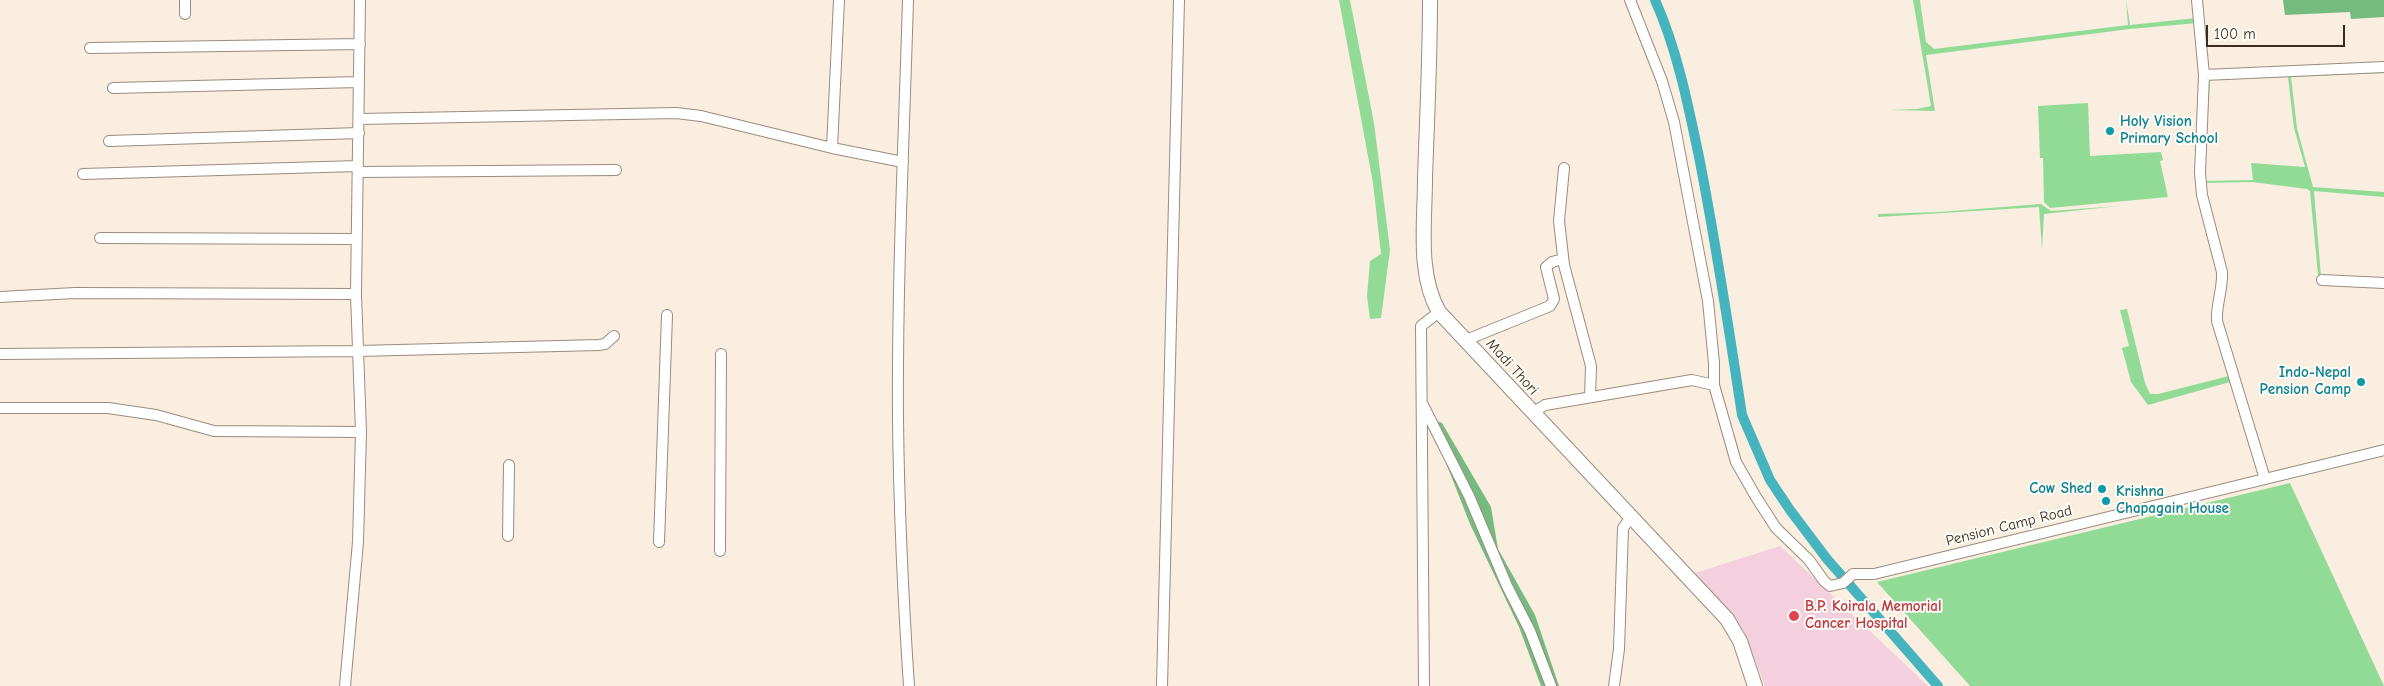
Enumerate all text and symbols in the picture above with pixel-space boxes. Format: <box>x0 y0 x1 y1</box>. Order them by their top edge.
scale bar <box>2209 15 2348 47</box>
text: 100 m <box>2214 25 2256 43</box>
place label: Holy Vision Primary School <box>2120 113 2218 148</box>
marker: Holy Vision Primary School <box>2104 125 2116 137</box>
street label: Madi Thori <box>1482 335 1542 399</box>
place label: Indo-Nepal Pension Camp <box>2260 364 2351 399</box>
marker: Indo-Nepal Pension Camp <box>2355 376 2367 388</box>
place label: Cow Shed <box>2029 480 2092 498</box>
marker: Cow Shed <box>2096 483 2108 495</box>
place label: Krishna Chapagain House <box>2116 483 2229 518</box>
marker: Krishna Chapagain House <box>2100 495 2112 507</box>
street label: Pension Camp Road <box>1944 502 2074 550</box>
place label: B.P. Koirala Memorial Cancer Hospital <box>1805 598 1941 633</box>
marker: B.P. Koirala Memorial Cancer Hospital <box>1787 609 1801 623</box>

